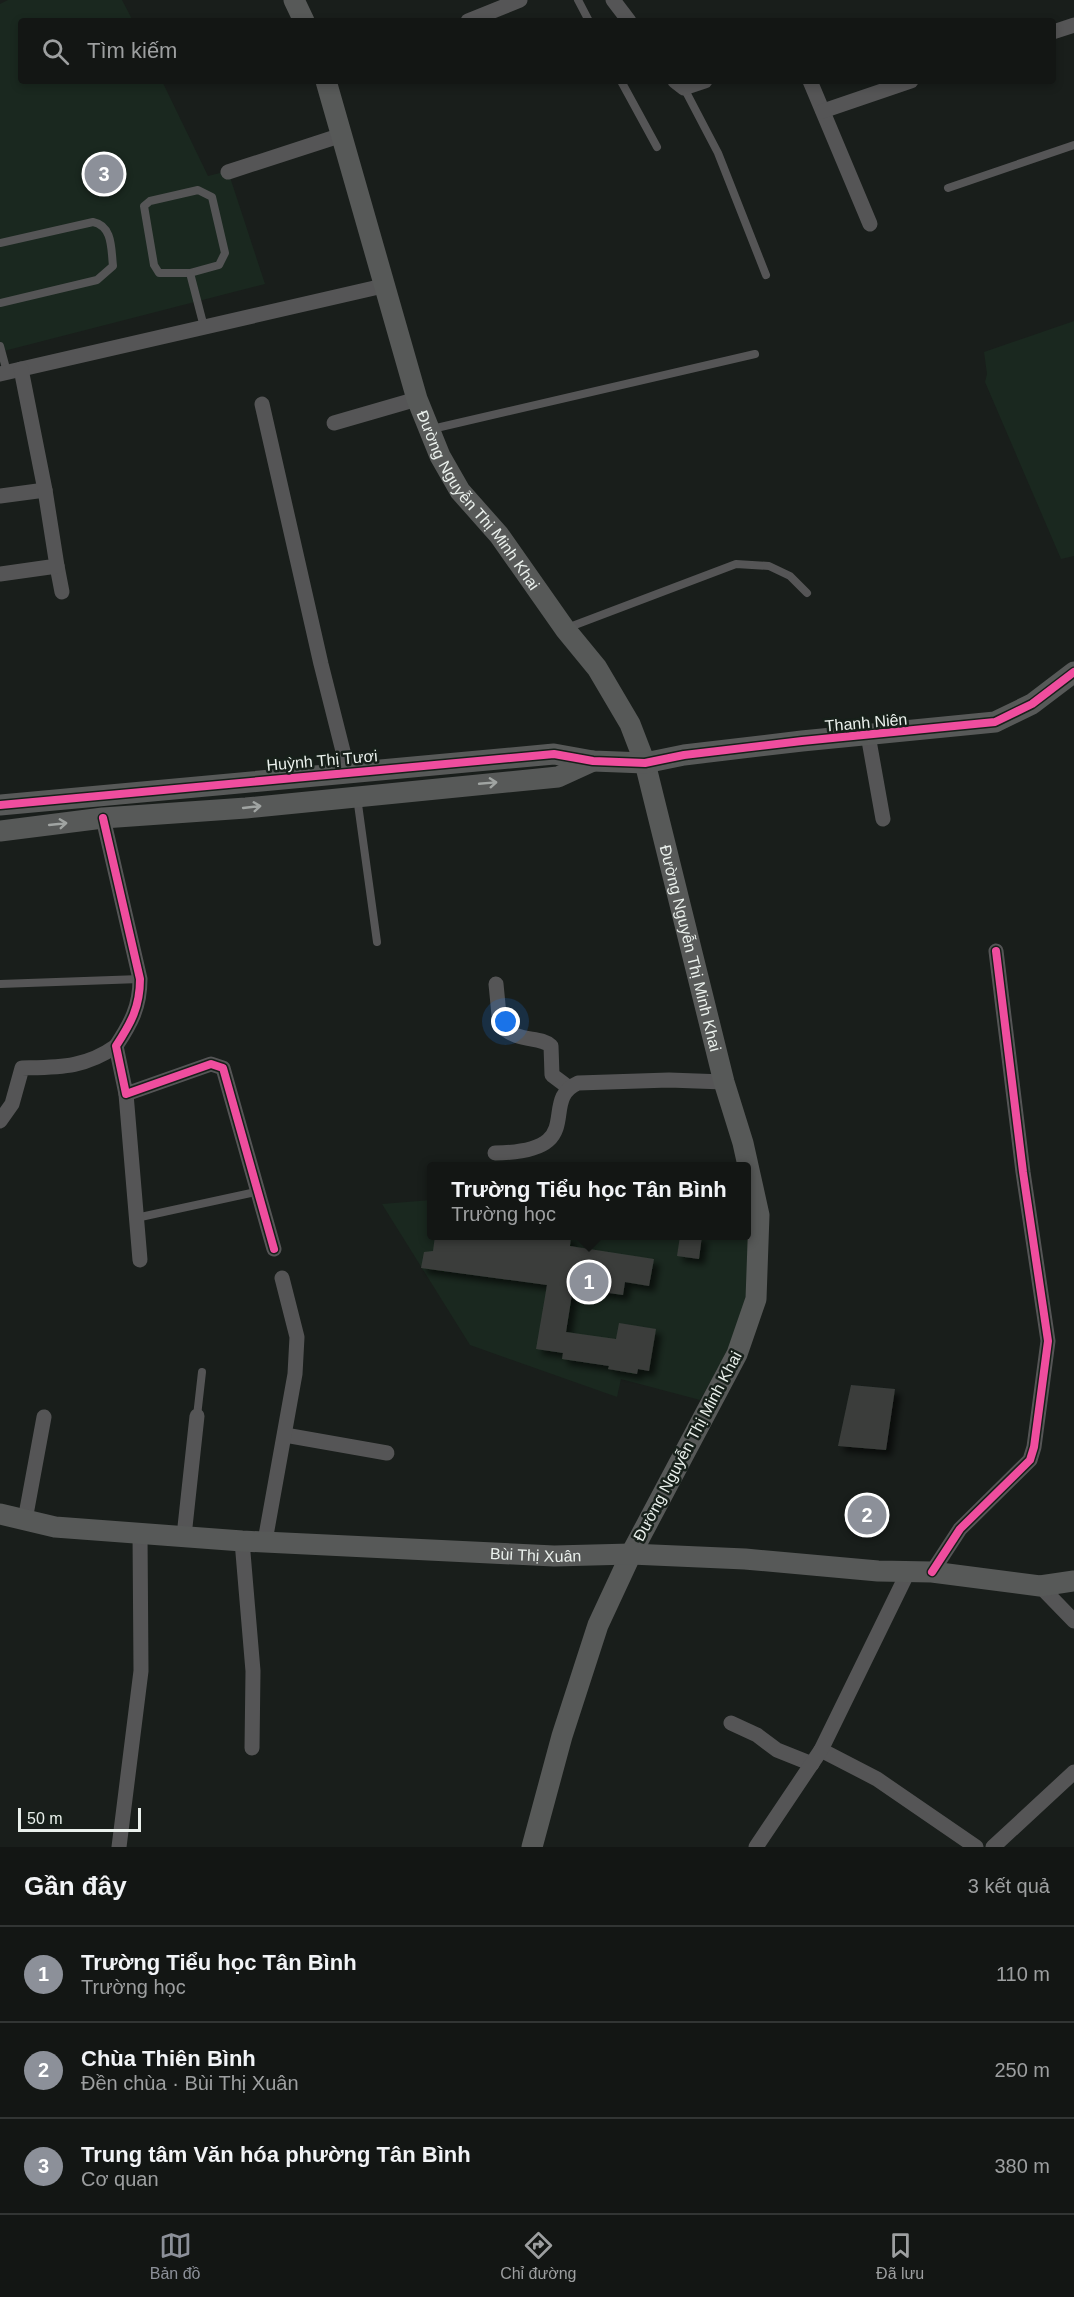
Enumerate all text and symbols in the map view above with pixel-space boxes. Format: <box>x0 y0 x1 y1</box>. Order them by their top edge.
search box <box>18 18 1056 84</box>
icon: search <box>39 35 72 68</box>
text: Tìm kiếm <box>87 38 177 63</box>
pin: 3 <box>84 152 124 196</box>
street label: Đường Nguyễn Thị Minh Khai <box>414 408 543 593</box>
street label: Thanh Niên <box>824 710 908 735</box>
street label: Huỳnh Thị Tươi <box>266 747 378 774</box>
one-way arrow <box>478 777 498 788</box>
one-way arrow <box>242 801 262 812</box>
one-way arrow <box>48 818 68 829</box>
street label: Đường Nguyễn Thị Minh Khai <box>657 843 724 1053</box>
your location <box>491 1007 520 1036</box>
popup <box>427 1162 751 1240</box>
text: Trường Tiểu học Tân Bình <box>451 1177 727 1202</box>
text: Trường học <box>451 1203 556 1225</box>
pin: 1 <box>570 1260 608 1304</box>
street label: Đường Nguyễn Thị Minh Khai <box>629 1348 745 1544</box>
pin: 2 <box>848 1492 886 1538</box>
street label: Bùi Thị Xuân <box>490 1545 582 1565</box>
scale bar <box>18 1805 141 1832</box>
text: 50 m <box>27 1810 63 1827</box>
text: Gần đây <box>24 1871 127 1901</box>
text: 3 kết quả <box>968 1875 1050 1897</box>
text: Trường Tiểu học Tân Bình <box>81 1950 357 1975</box>
text: 1 <box>38 1963 49 1985</box>
text: 110 m <box>996 1963 1050 1985</box>
text: Trường học <box>81 1976 186 1998</box>
text: Chùa Thiên Bình <box>81 2046 256 2071</box>
text: 2 <box>38 2059 49 2081</box>
text: 250 m <box>994 2059 1050 2081</box>
text: Đền chùa · Bùi Thị Xuân <box>81 2072 299 2094</box>
text: Trung tâm Văn hóa phường Tân Bình <box>81 2142 471 2167</box>
text: 3 <box>38 2155 49 2177</box>
text: 380 m <box>994 2155 1050 2177</box>
text: Cơ quan <box>81 2168 159 2190</box>
tab: Bản đồ <box>150 2229 201 2283</box>
tab: Chỉ đường <box>500 2229 576 2283</box>
tab: Đã lưu <box>876 2229 924 2283</box>

